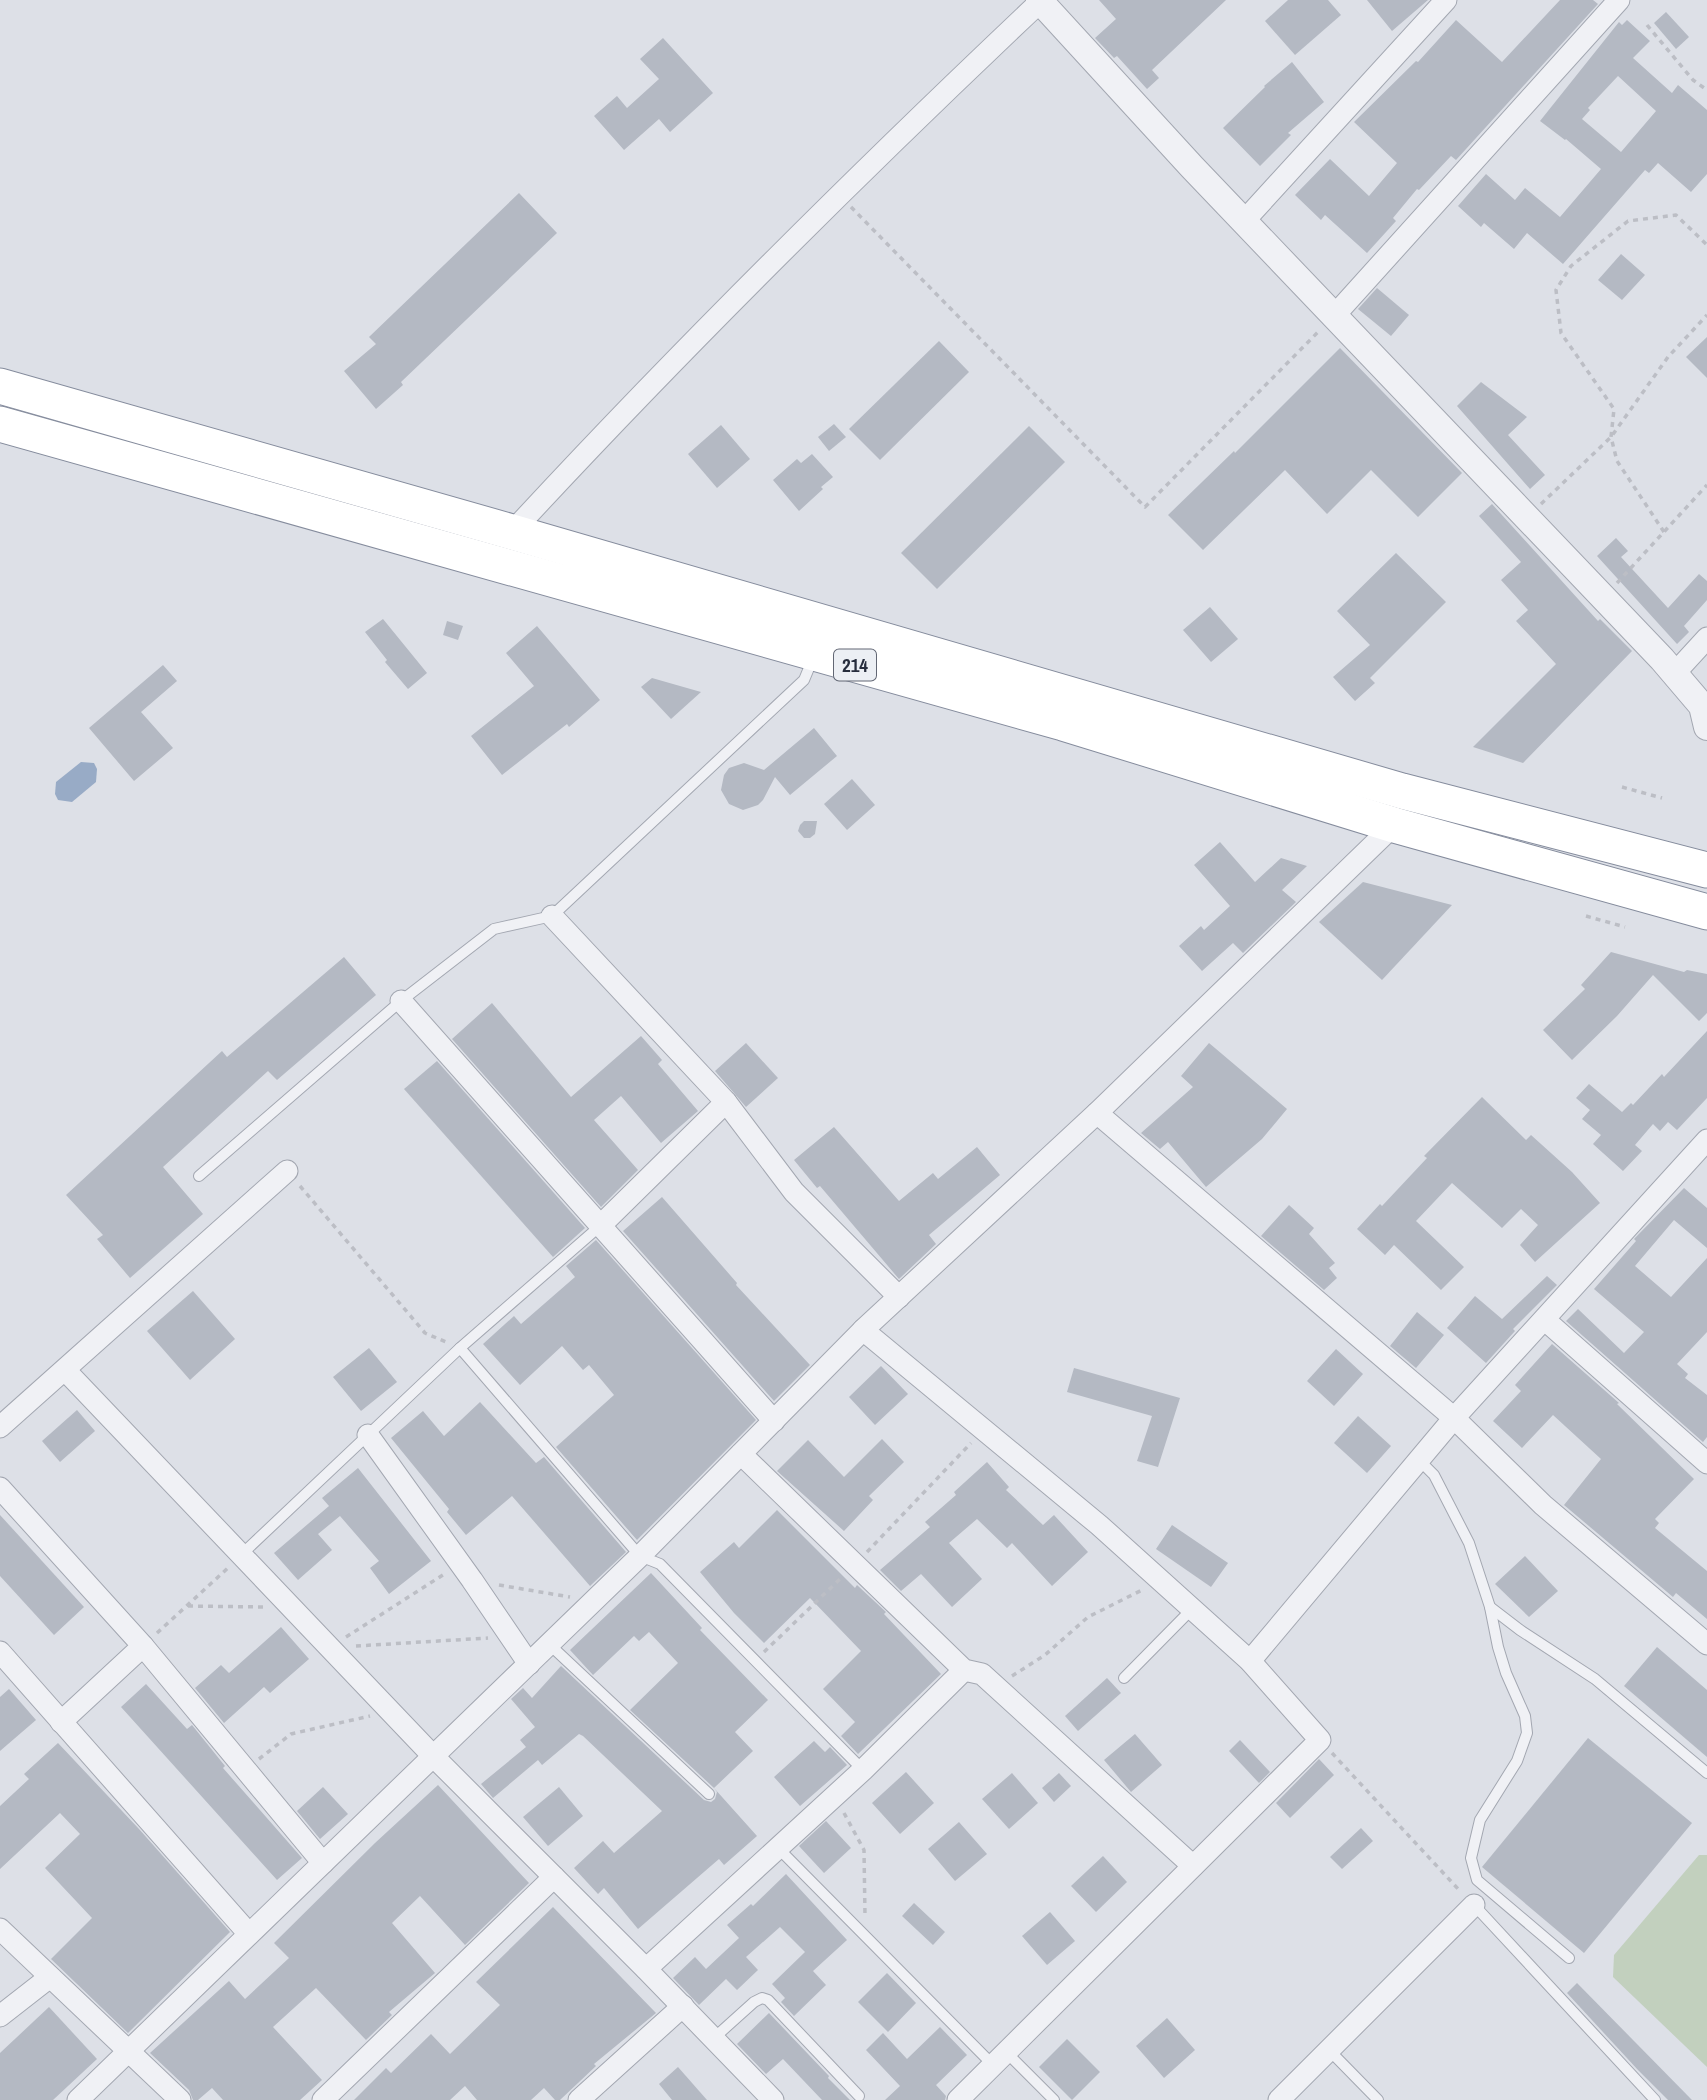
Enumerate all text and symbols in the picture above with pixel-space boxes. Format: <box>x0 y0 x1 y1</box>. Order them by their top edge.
road number: 214 <box>834 650 876 680</box>

